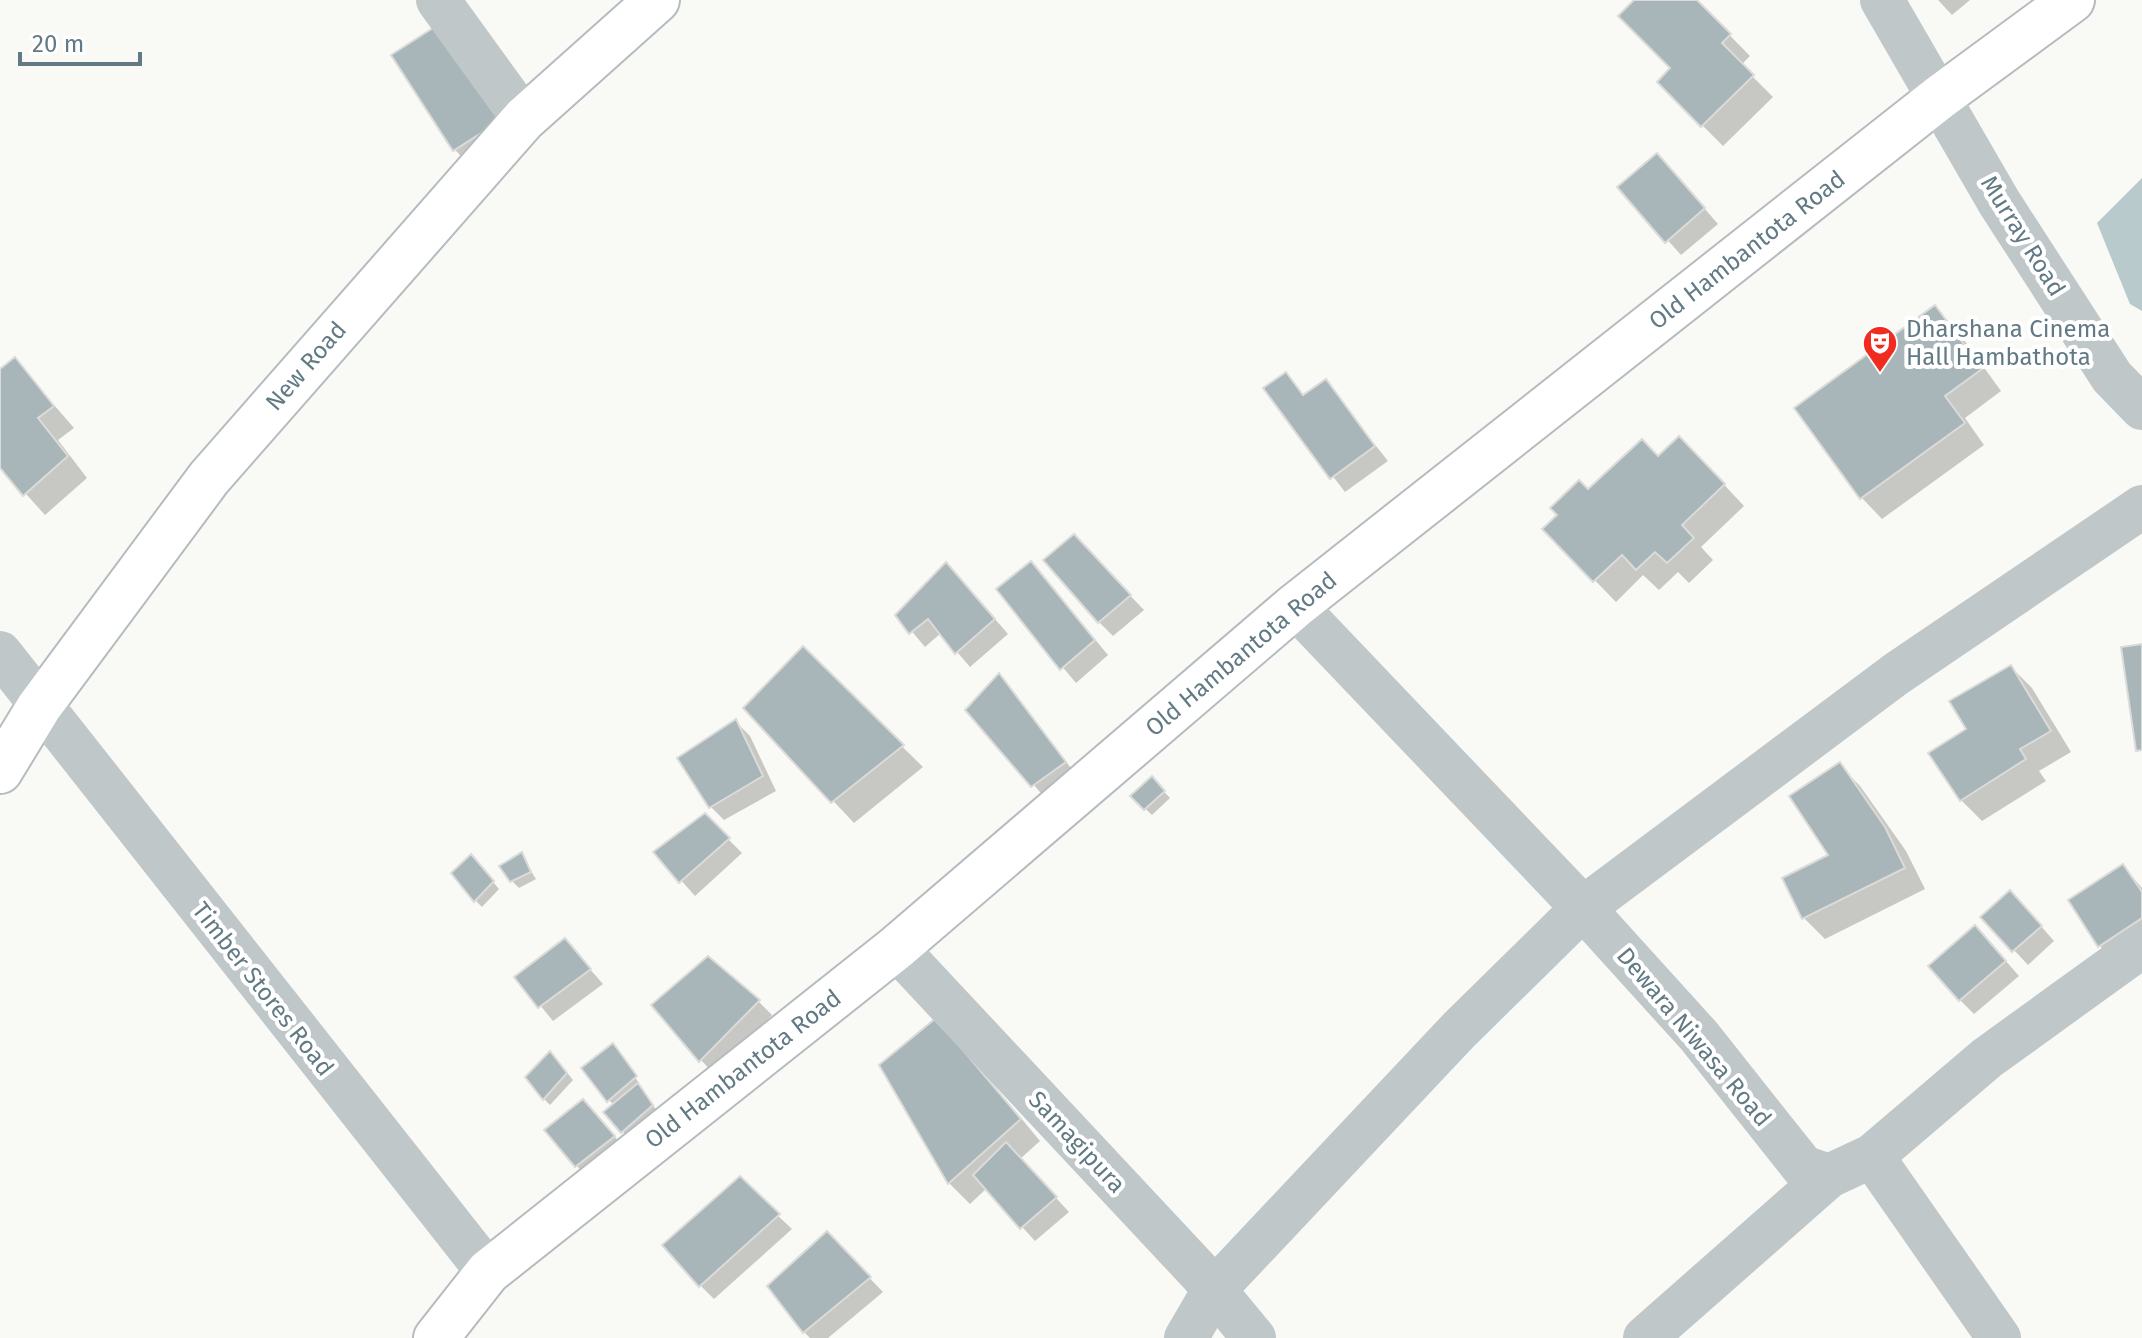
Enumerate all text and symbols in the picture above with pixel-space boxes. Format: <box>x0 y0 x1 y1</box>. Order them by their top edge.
scale bar <box>20 16 140 66</box>
text: 20 m <box>32 30 84 58</box>
street label: Old Hambantota Road <box>1643 165 1851 335</box>
street label: Murray Road <box>1975 171 2071 301</box>
place label: Dharshana Cinema Hall Hambathota <box>1906 315 2110 371</box>
street label: New Road <box>260 316 352 416</box>
theatre icon: Dharshana Cinema Hall Hambathota <box>1861 324 1899 374</box>
street label: Old Hambantota Road <box>1140 566 1342 742</box>
street label: Timber Stores Road <box>187 897 339 1081</box>
street label: Dewara Niwasa Road <box>1611 942 1777 1132</box>
street label: Old Hambantota Road <box>639 984 847 1154</box>
street label: Samagipura <box>1023 1085 1131 1199</box>

